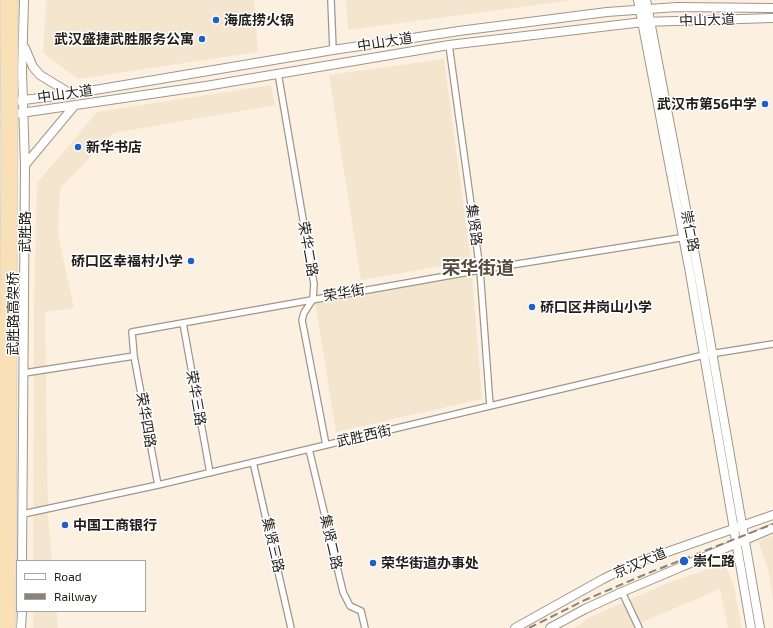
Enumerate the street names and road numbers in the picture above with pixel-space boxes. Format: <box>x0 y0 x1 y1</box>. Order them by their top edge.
street label: 中山大道 <box>679 11 735 29</box>
street label: 中山大道 <box>356 29 414 55</box>
street label: 中山大道 <box>36 82 94 106</box>
street label: 集贤路 <box>463 203 485 247</box>
street label: 崇仁路 <box>678 209 702 253</box>
street label: 武胜路 <box>17 211 33 253</box>
street label: 荣华二路 <box>295 220 321 278</box>
street label: 武胜路高架桥 <box>5 272 21 356</box>
street label: 荣华街 <box>322 281 366 305</box>
street label: 荣华三路 <box>183 369 209 427</box>
street label: 荣华四路 <box>133 391 159 449</box>
street label: 武胜西街 <box>335 422 393 450</box>
street label: 集贤二路 <box>317 513 345 571</box>
street label: 集贤三路 <box>259 516 287 574</box>
street label: 京汉大道 <box>611 544 669 582</box>

